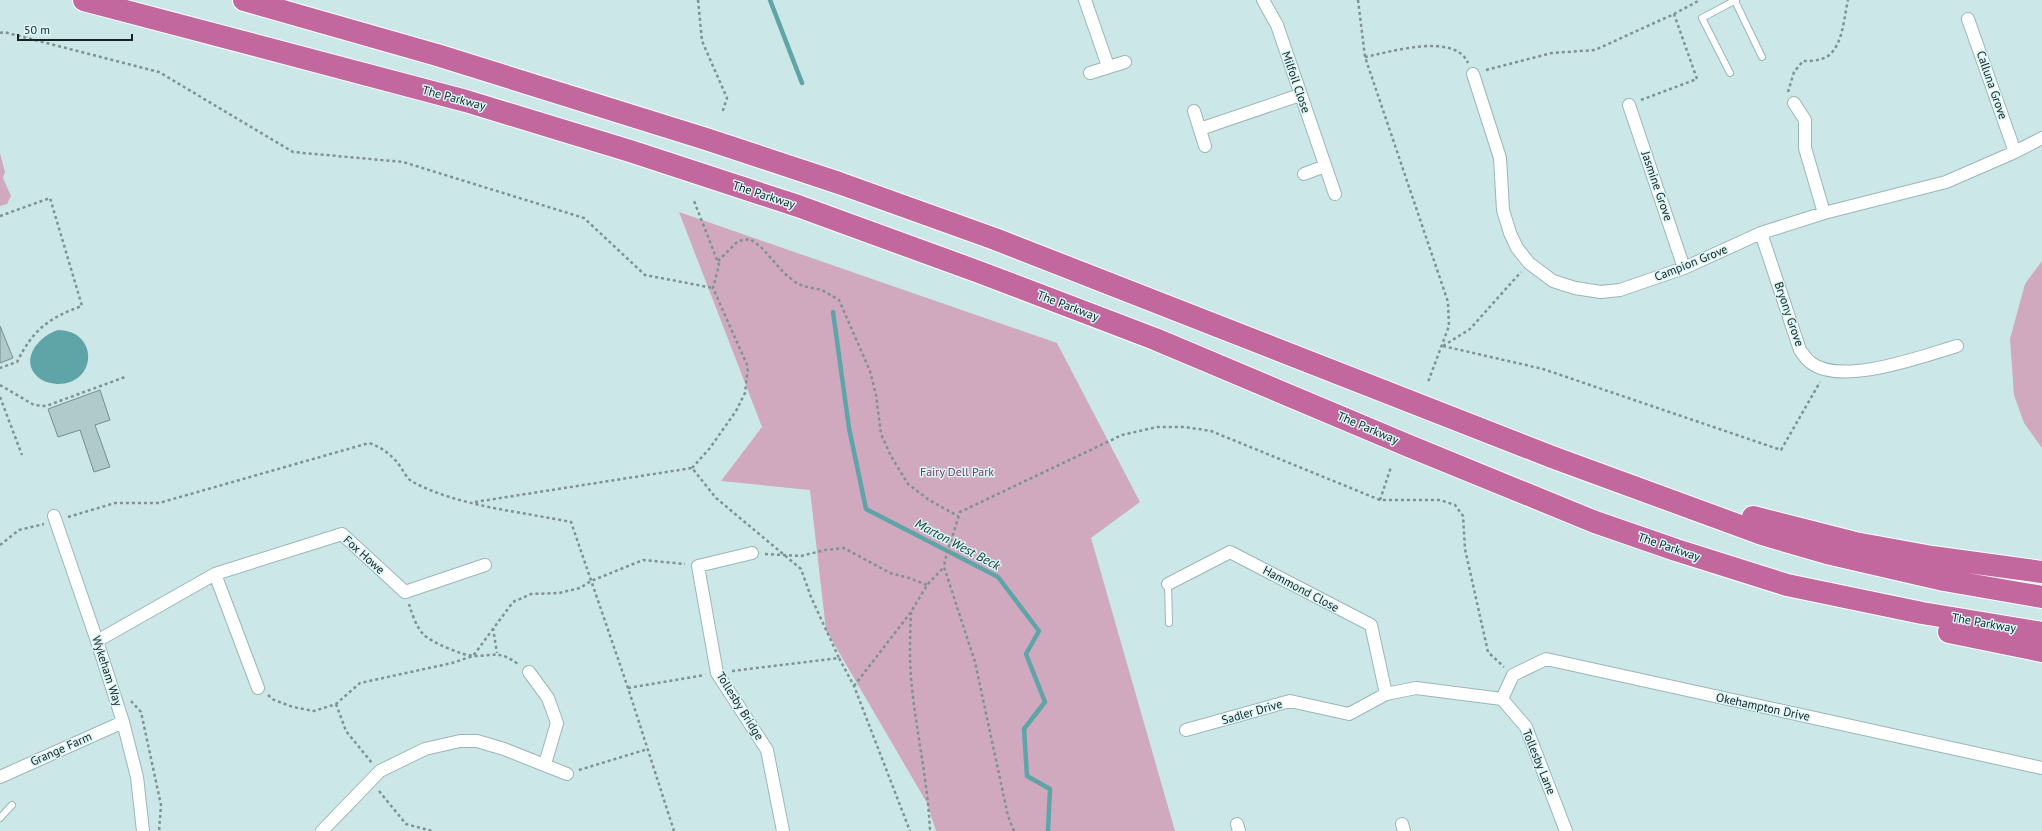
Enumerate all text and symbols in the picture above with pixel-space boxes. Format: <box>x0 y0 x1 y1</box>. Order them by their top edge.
scale bar <box>18 16 132 42</box>
text: 50 m <box>24 22 50 37</box>
street label: Milfoil Close <box>1279 49 1314 115</box>
street label: Calluna Grove <box>1974 49 2011 121</box>
street label: The Parkway <box>421 82 488 113</box>
street label: Jasmine Grove <box>1638 148 1676 223</box>
street label: The Parkway <box>731 177 798 212</box>
street label: Campion Grove <box>1652 241 1730 284</box>
street label: Bryony Grove <box>1771 280 1808 348</box>
street label: The Parkway <box>1035 287 1102 324</box>
street label: The Parkway <box>1335 408 1401 447</box>
park label: Fairy Dell Park <box>920 464 994 479</box>
water label: Marton West Beck <box>912 515 1004 575</box>
street label: The Parkway <box>1636 529 1703 564</box>
street label: Fox Howe <box>341 532 388 577</box>
street label: Hammond Close <box>1261 562 1342 615</box>
street label: The Parkway <box>1951 609 2018 636</box>
street label: Wykeham Way <box>89 634 126 708</box>
street label: Tollesby Bridge <box>713 669 767 743</box>
street label: Okehampton Drive <box>1715 689 1811 724</box>
street label: Sadler Drive <box>1220 696 1284 727</box>
street label: Tollesby Lane <box>1520 727 1559 797</box>
street label: Grange Farm <box>28 728 94 769</box>

